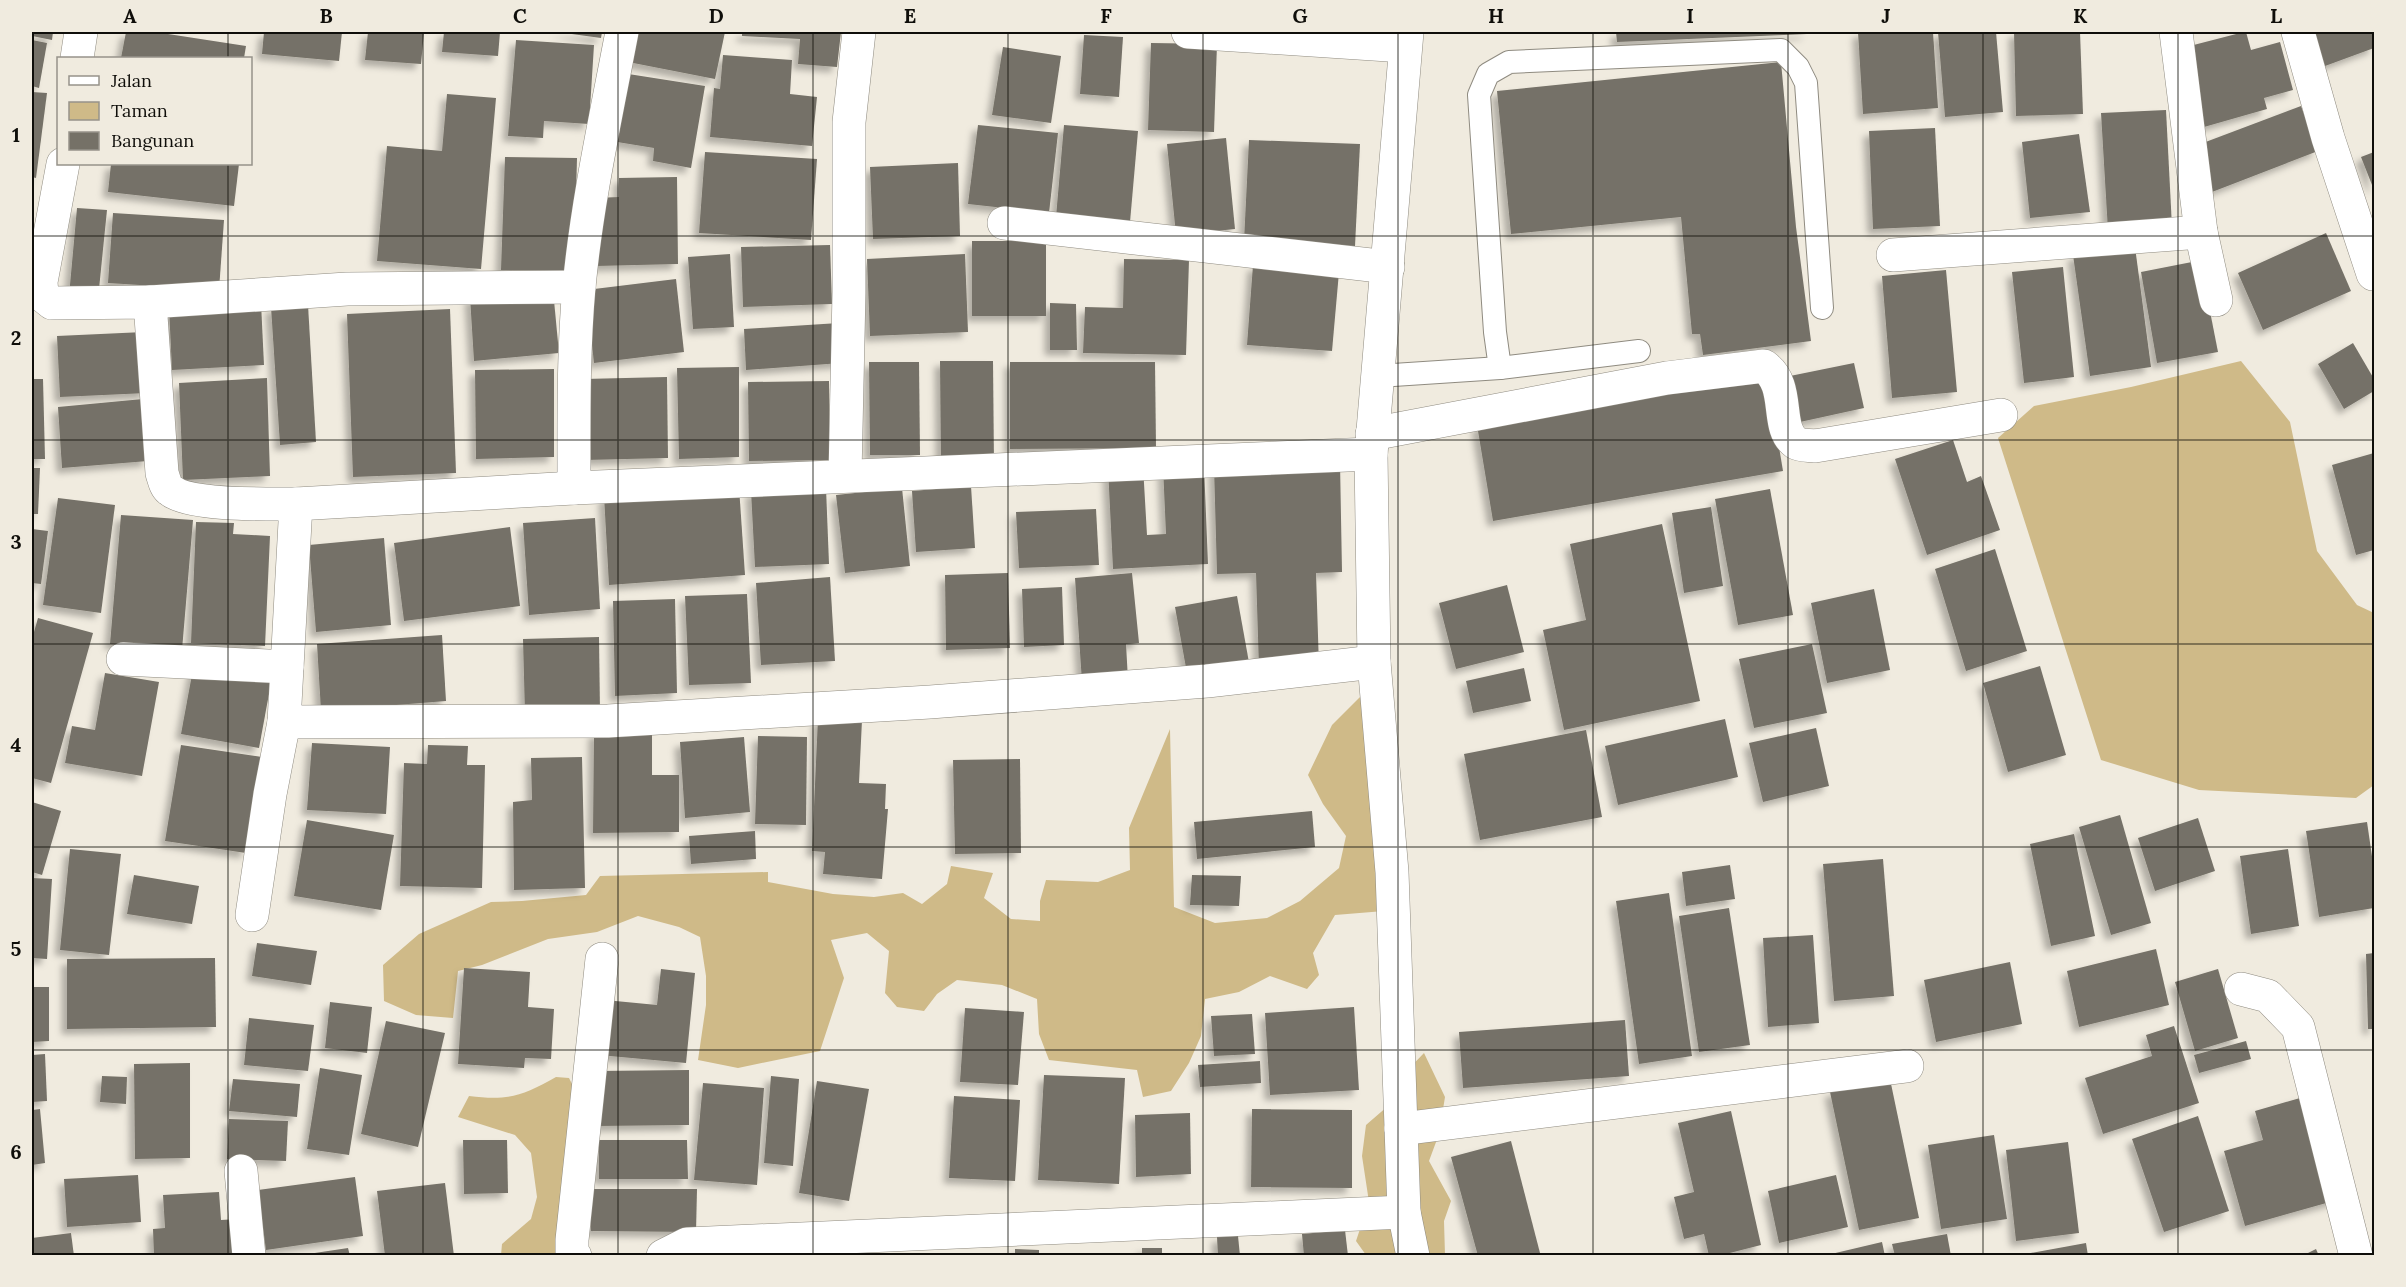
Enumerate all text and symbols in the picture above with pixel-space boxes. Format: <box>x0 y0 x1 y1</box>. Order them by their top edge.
text: A <box>123 3 137 28</box>
text: B <box>319 3 333 28</box>
text: C <box>513 3 527 28</box>
text: D <box>708 3 724 28</box>
text: E <box>904 3 916 28</box>
text: F <box>1100 3 1112 28</box>
text: G <box>1292 3 1308 28</box>
text: H <box>1488 3 1504 28</box>
text: I <box>1686 3 1694 28</box>
text: J <box>1881 3 1891 28</box>
text: K <box>2073 3 2088 28</box>
text: L <box>2270 3 2282 28</box>
legend <box>57 57 252 165</box>
text: Jalan <box>110 69 152 92</box>
text: Taman <box>111 99 168 122</box>
text: 1 <box>12 122 20 147</box>
text: Bangunan <box>111 129 194 152</box>
text: 2 <box>11 325 21 350</box>
text: 3 <box>10 529 22 554</box>
text: 4 <box>11 732 22 757</box>
text: 5 <box>11 936 22 961</box>
text: 6 <box>10 1139 22 1164</box>

